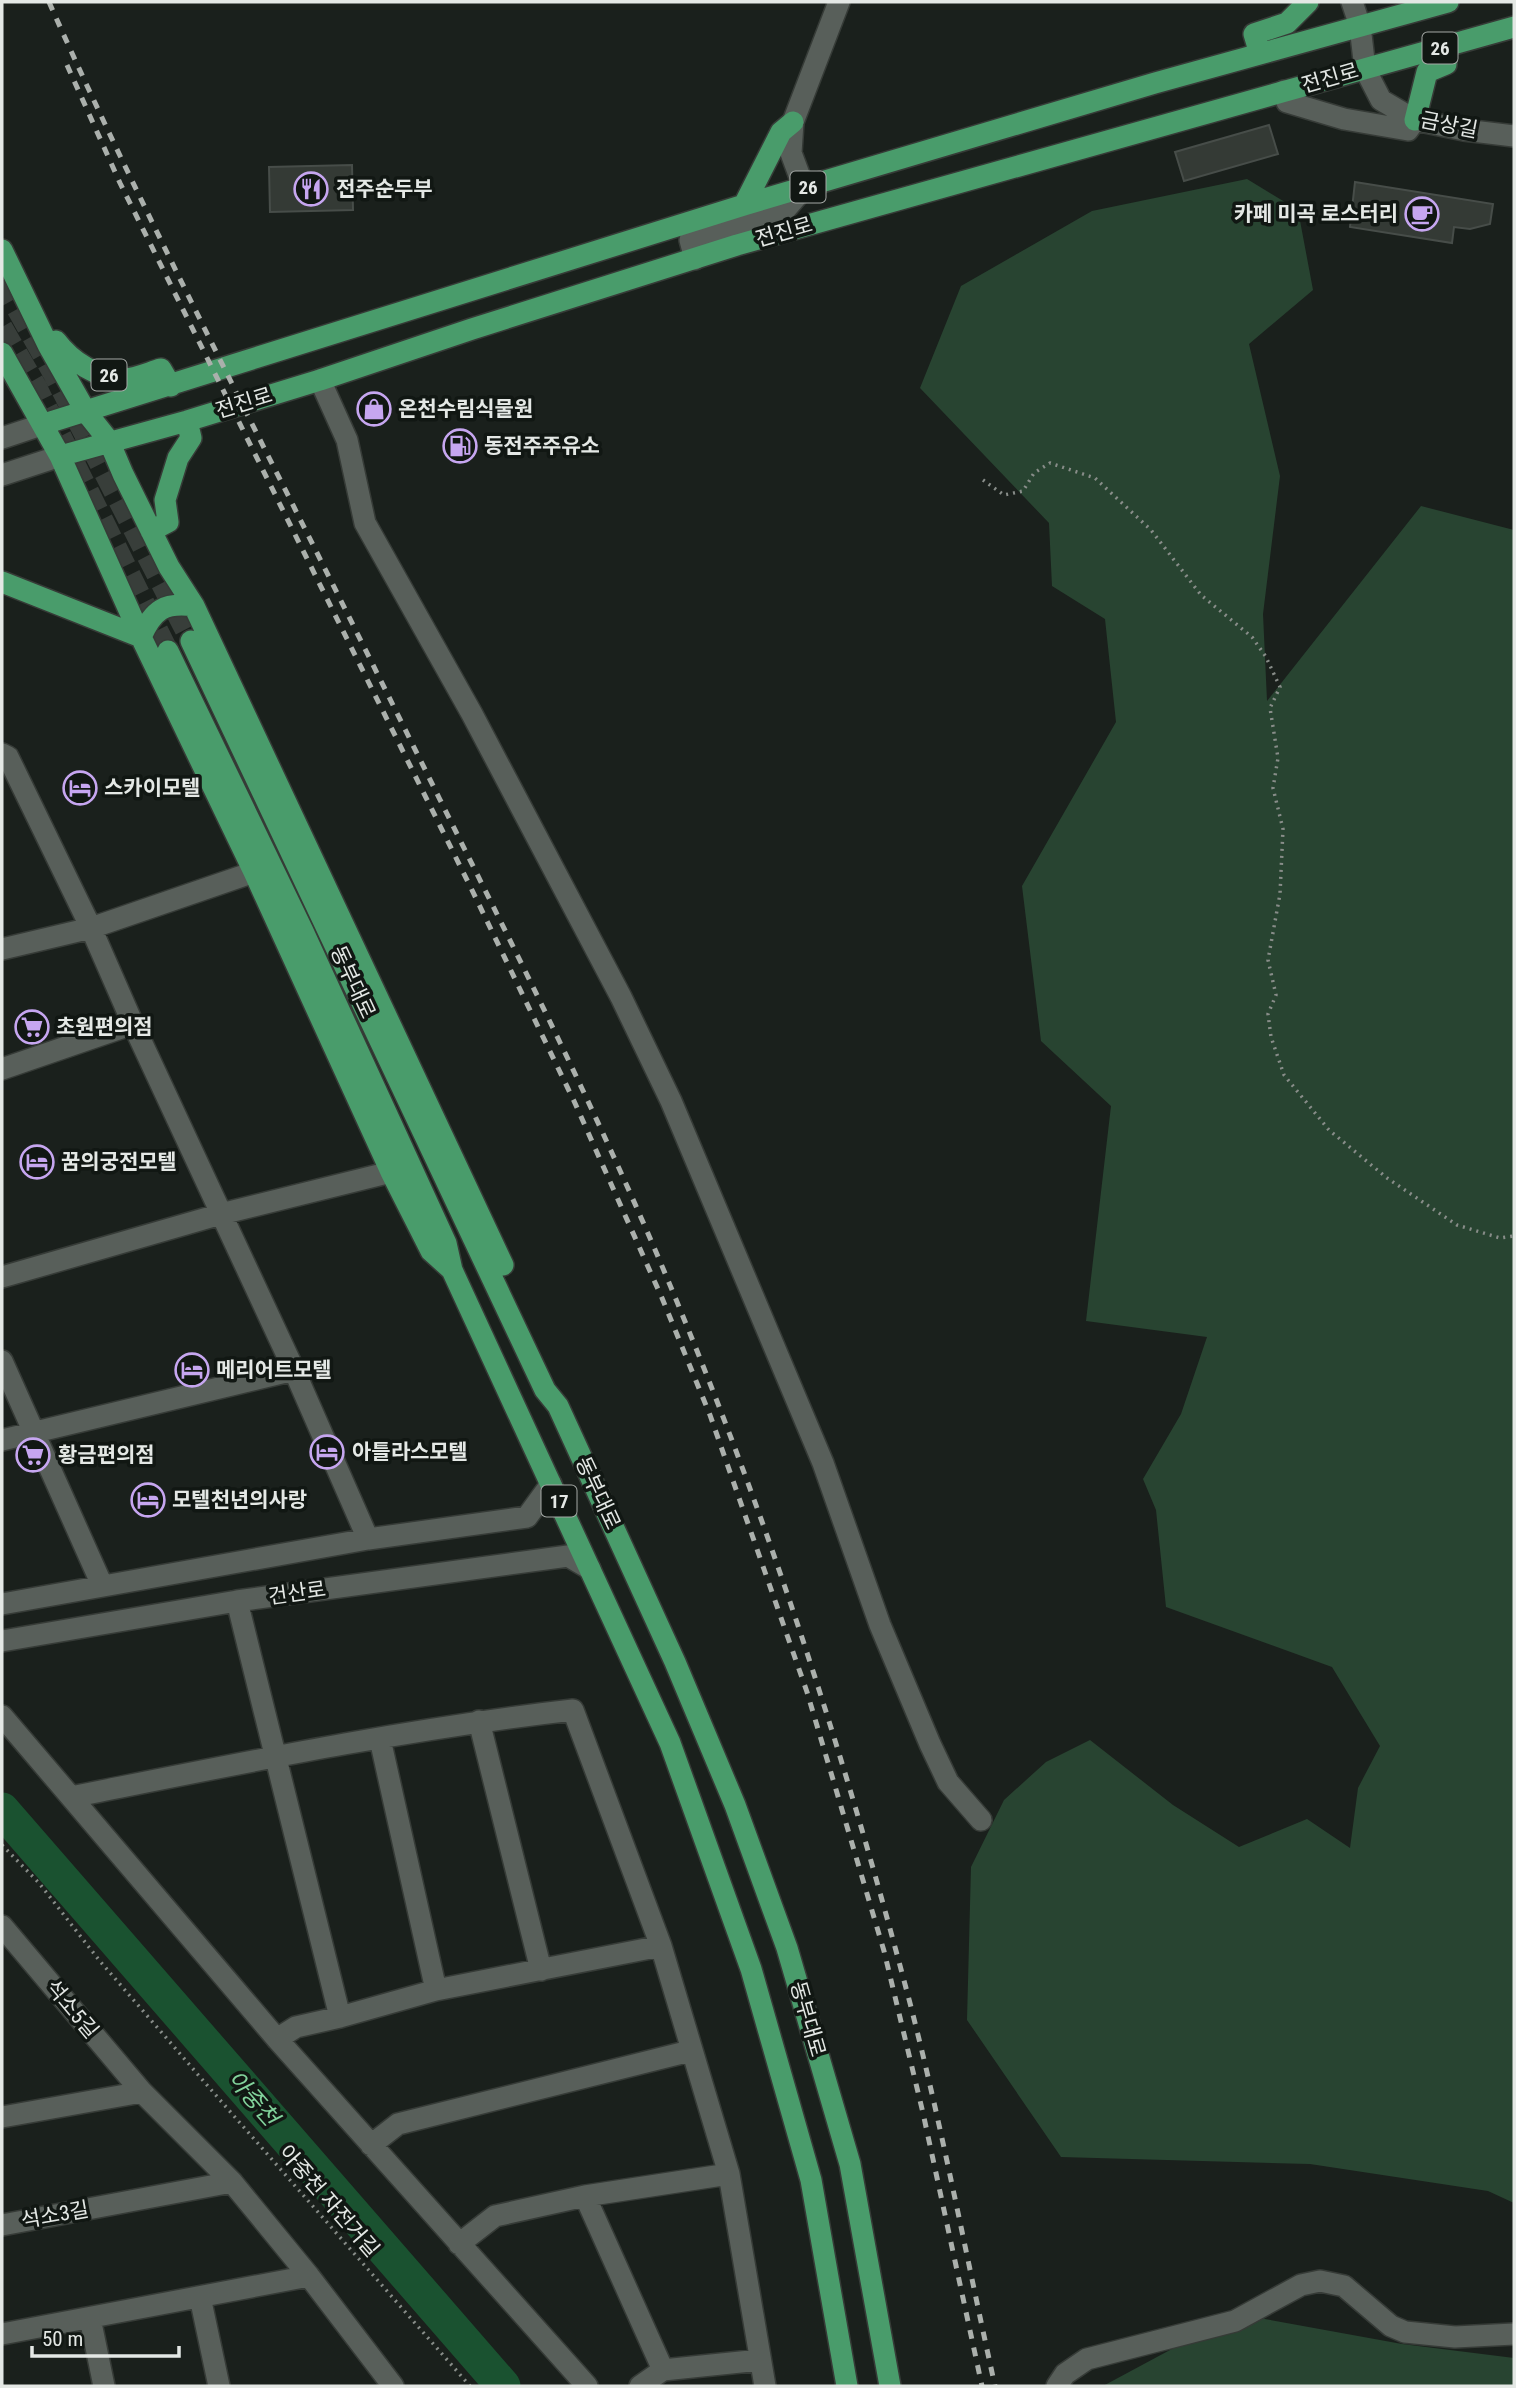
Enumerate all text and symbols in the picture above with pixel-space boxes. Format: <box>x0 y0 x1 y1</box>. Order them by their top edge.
road number: 26 <box>1422 32 1458 64</box>
street label: 전진로 <box>1299 58 1361 98</box>
street label: 금상길 <box>1418 108 1480 142</box>
restaurant icon: 전주순두부 <box>292 170 330 208</box>
road number: 26 <box>790 172 826 202</box>
place label: 전주순두부 <box>336 177 433 201</box>
cafe icon: 카페 미곡 로스터리 <box>1403 195 1441 233</box>
place label: 카페 미곡 로스터리 <box>1234 202 1398 226</box>
street label: 전진로 <box>753 212 815 252</box>
road number: 26 <box>92 360 126 390</box>
street label: 전진로 <box>213 383 275 423</box>
shop icon: 온천수림식물원 <box>355 390 393 428</box>
place label: 온천수림식물원 <box>398 397 533 421</box>
fuel station icon: 동전주주유소 <box>441 427 479 465</box>
place label: 동전주주유소 <box>484 434 600 458</box>
hotel icon: 스카이모텔 <box>61 769 99 807</box>
place label: 스카이모텔 <box>104 776 201 800</box>
street label: 동부대로 <box>326 942 380 1022</box>
supermarket icon: 초원편의점 <box>13 1008 51 1046</box>
place label: 초원편의점 <box>56 1015 153 1039</box>
hotel icon: 꿈의궁전모텔 <box>18 1143 56 1181</box>
place label: 꿈의궁전모텔 <box>61 1150 177 1174</box>
hotel icon: 메리어트모텔 <box>173 1351 211 1389</box>
place label: 메리어트모텔 <box>216 1358 332 1382</box>
hotel icon: 아틀라스모텔 <box>308 1433 346 1471</box>
supermarket icon: 황금편의점 <box>14 1436 52 1474</box>
place label: 아틀라스모텔 <box>352 1440 468 1464</box>
place label: 황금편의점 <box>58 1443 155 1467</box>
street label: 동부대로 <box>571 1453 625 1533</box>
hotel icon: 모텔천년의사랑 <box>129 1481 167 1519</box>
road number: 17 <box>542 1485 576 1516</box>
place label: 모텔천년의사랑 <box>172 1488 307 1512</box>
street label: 건산로 <box>267 1577 327 1609</box>
street label: 석소5길 <box>41 1975 103 2043</box>
street label: 동부대로 <box>786 1979 830 2059</box>
water label: 아중천 <box>222 2066 285 2133</box>
street label: 아중천 자전거길 <box>274 2140 384 2262</box>
street label: 석소3길 <box>19 2197 91 2233</box>
scale bar <box>32 2314 178 2358</box>
text: 50 m <box>42 2327 83 2351</box>

